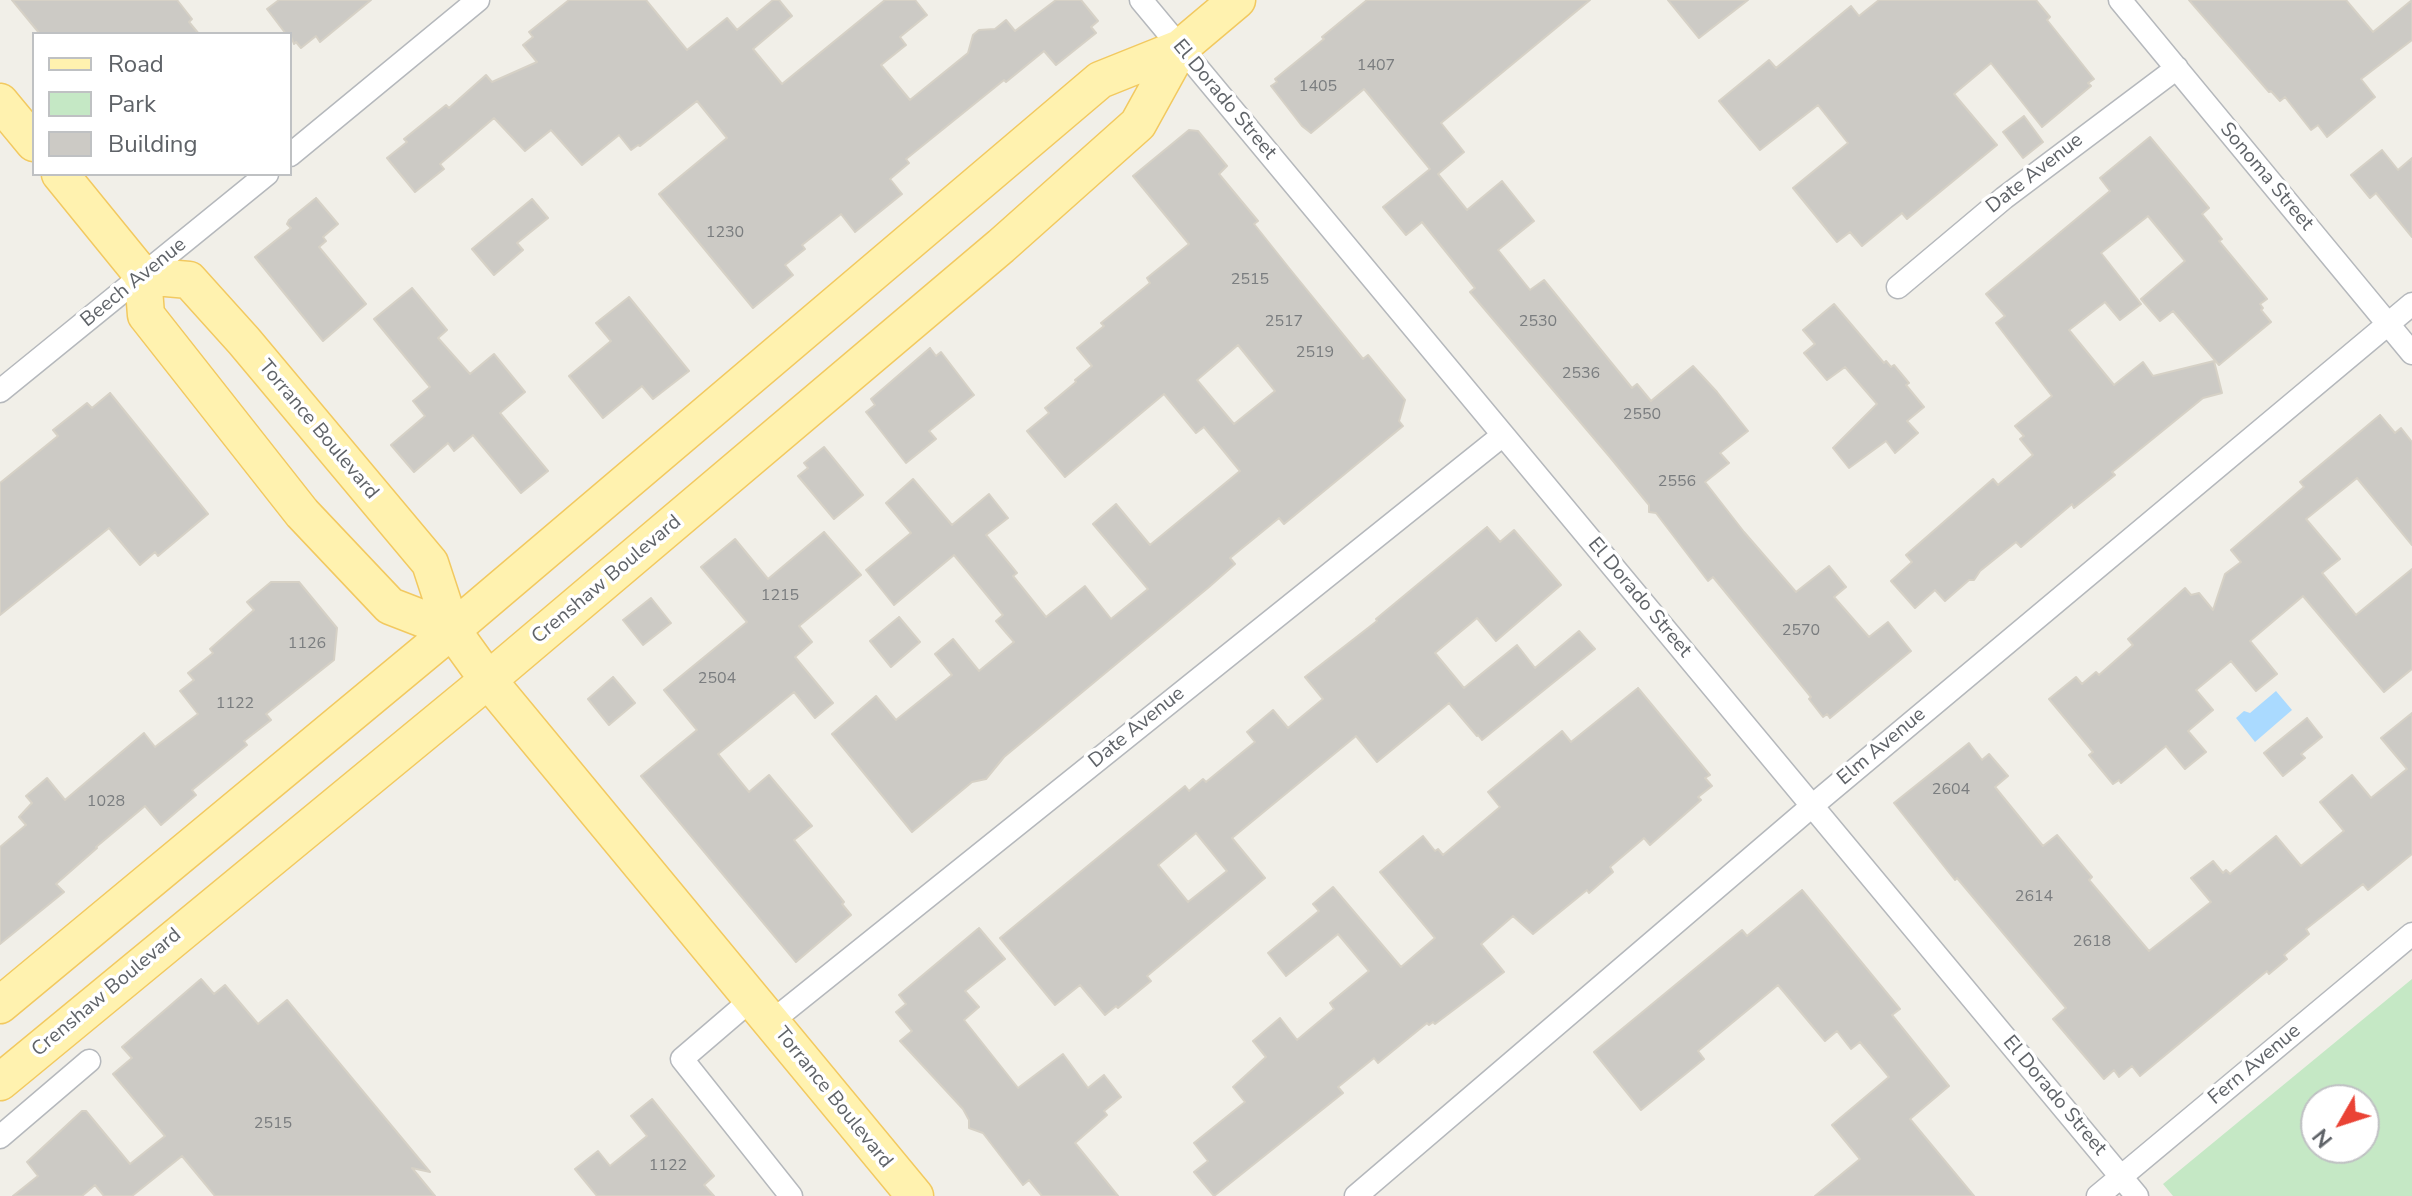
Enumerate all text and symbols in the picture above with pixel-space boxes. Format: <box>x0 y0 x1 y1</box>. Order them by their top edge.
legend <box>32 32 292 176</box>
street label: El Dorado Street <box>1167 35 1281 165</box>
text: Road <box>108 48 164 80</box>
house number: 1407 <box>1357 56 1395 76</box>
house number: 1405 <box>1299 77 1337 97</box>
text: Park <box>108 88 156 120</box>
street label: Sonoma Street <box>2214 118 2318 236</box>
text: Building <box>108 128 198 160</box>
street label: Date Avenue <box>1982 129 2088 219</box>
house number: 1230 <box>706 223 744 243</box>
street label: Beech Avenue <box>76 233 192 333</box>
house number: 2515 <box>1231 270 1269 290</box>
house number: 2517 <box>1265 312 1303 332</box>
house number: 2530 <box>1519 312 1557 332</box>
house number: 2519 <box>1296 343 1334 363</box>
street label: Torrance Boulevard <box>253 356 383 504</box>
house number: 2536 <box>1562 364 1600 384</box>
house number: 2550 <box>1623 405 1661 425</box>
house number: 2556 <box>1658 472 1696 492</box>
street label: Crenshaw Boulevard <box>527 511 687 649</box>
street label: El Dorado Street <box>1582 533 1696 663</box>
house number: 1215 <box>761 586 799 606</box>
house number: 2570 <box>1782 621 1820 641</box>
house number: 1126 <box>288 634 326 654</box>
house number: 2504 <box>698 669 736 689</box>
street label: Date Avenue <box>1084 682 1190 774</box>
house number: 1122 <box>216 694 254 714</box>
street label: Elm Avenue <box>1833 703 1931 791</box>
house number: 2604 <box>1932 780 1970 800</box>
house number: 1028 <box>87 792 125 812</box>
house number: 2614 <box>2015 887 2053 907</box>
street label: Crenshaw Boulevard <box>27 924 187 1062</box>
house number: 2618 <box>2073 932 2111 952</box>
street label: Fern Avenue <box>2204 1020 2306 1110</box>
street label: Torrance Boulevard <box>769 1023 897 1173</box>
street label: El Dorado Street <box>1997 1031 2111 1161</box>
north arrow <box>2300 1084 2380 1164</box>
house number: 2515 <box>254 1114 292 1134</box>
text: N <box>2306 1122 2340 1154</box>
house number: 1122 <box>649 1156 687 1176</box>

